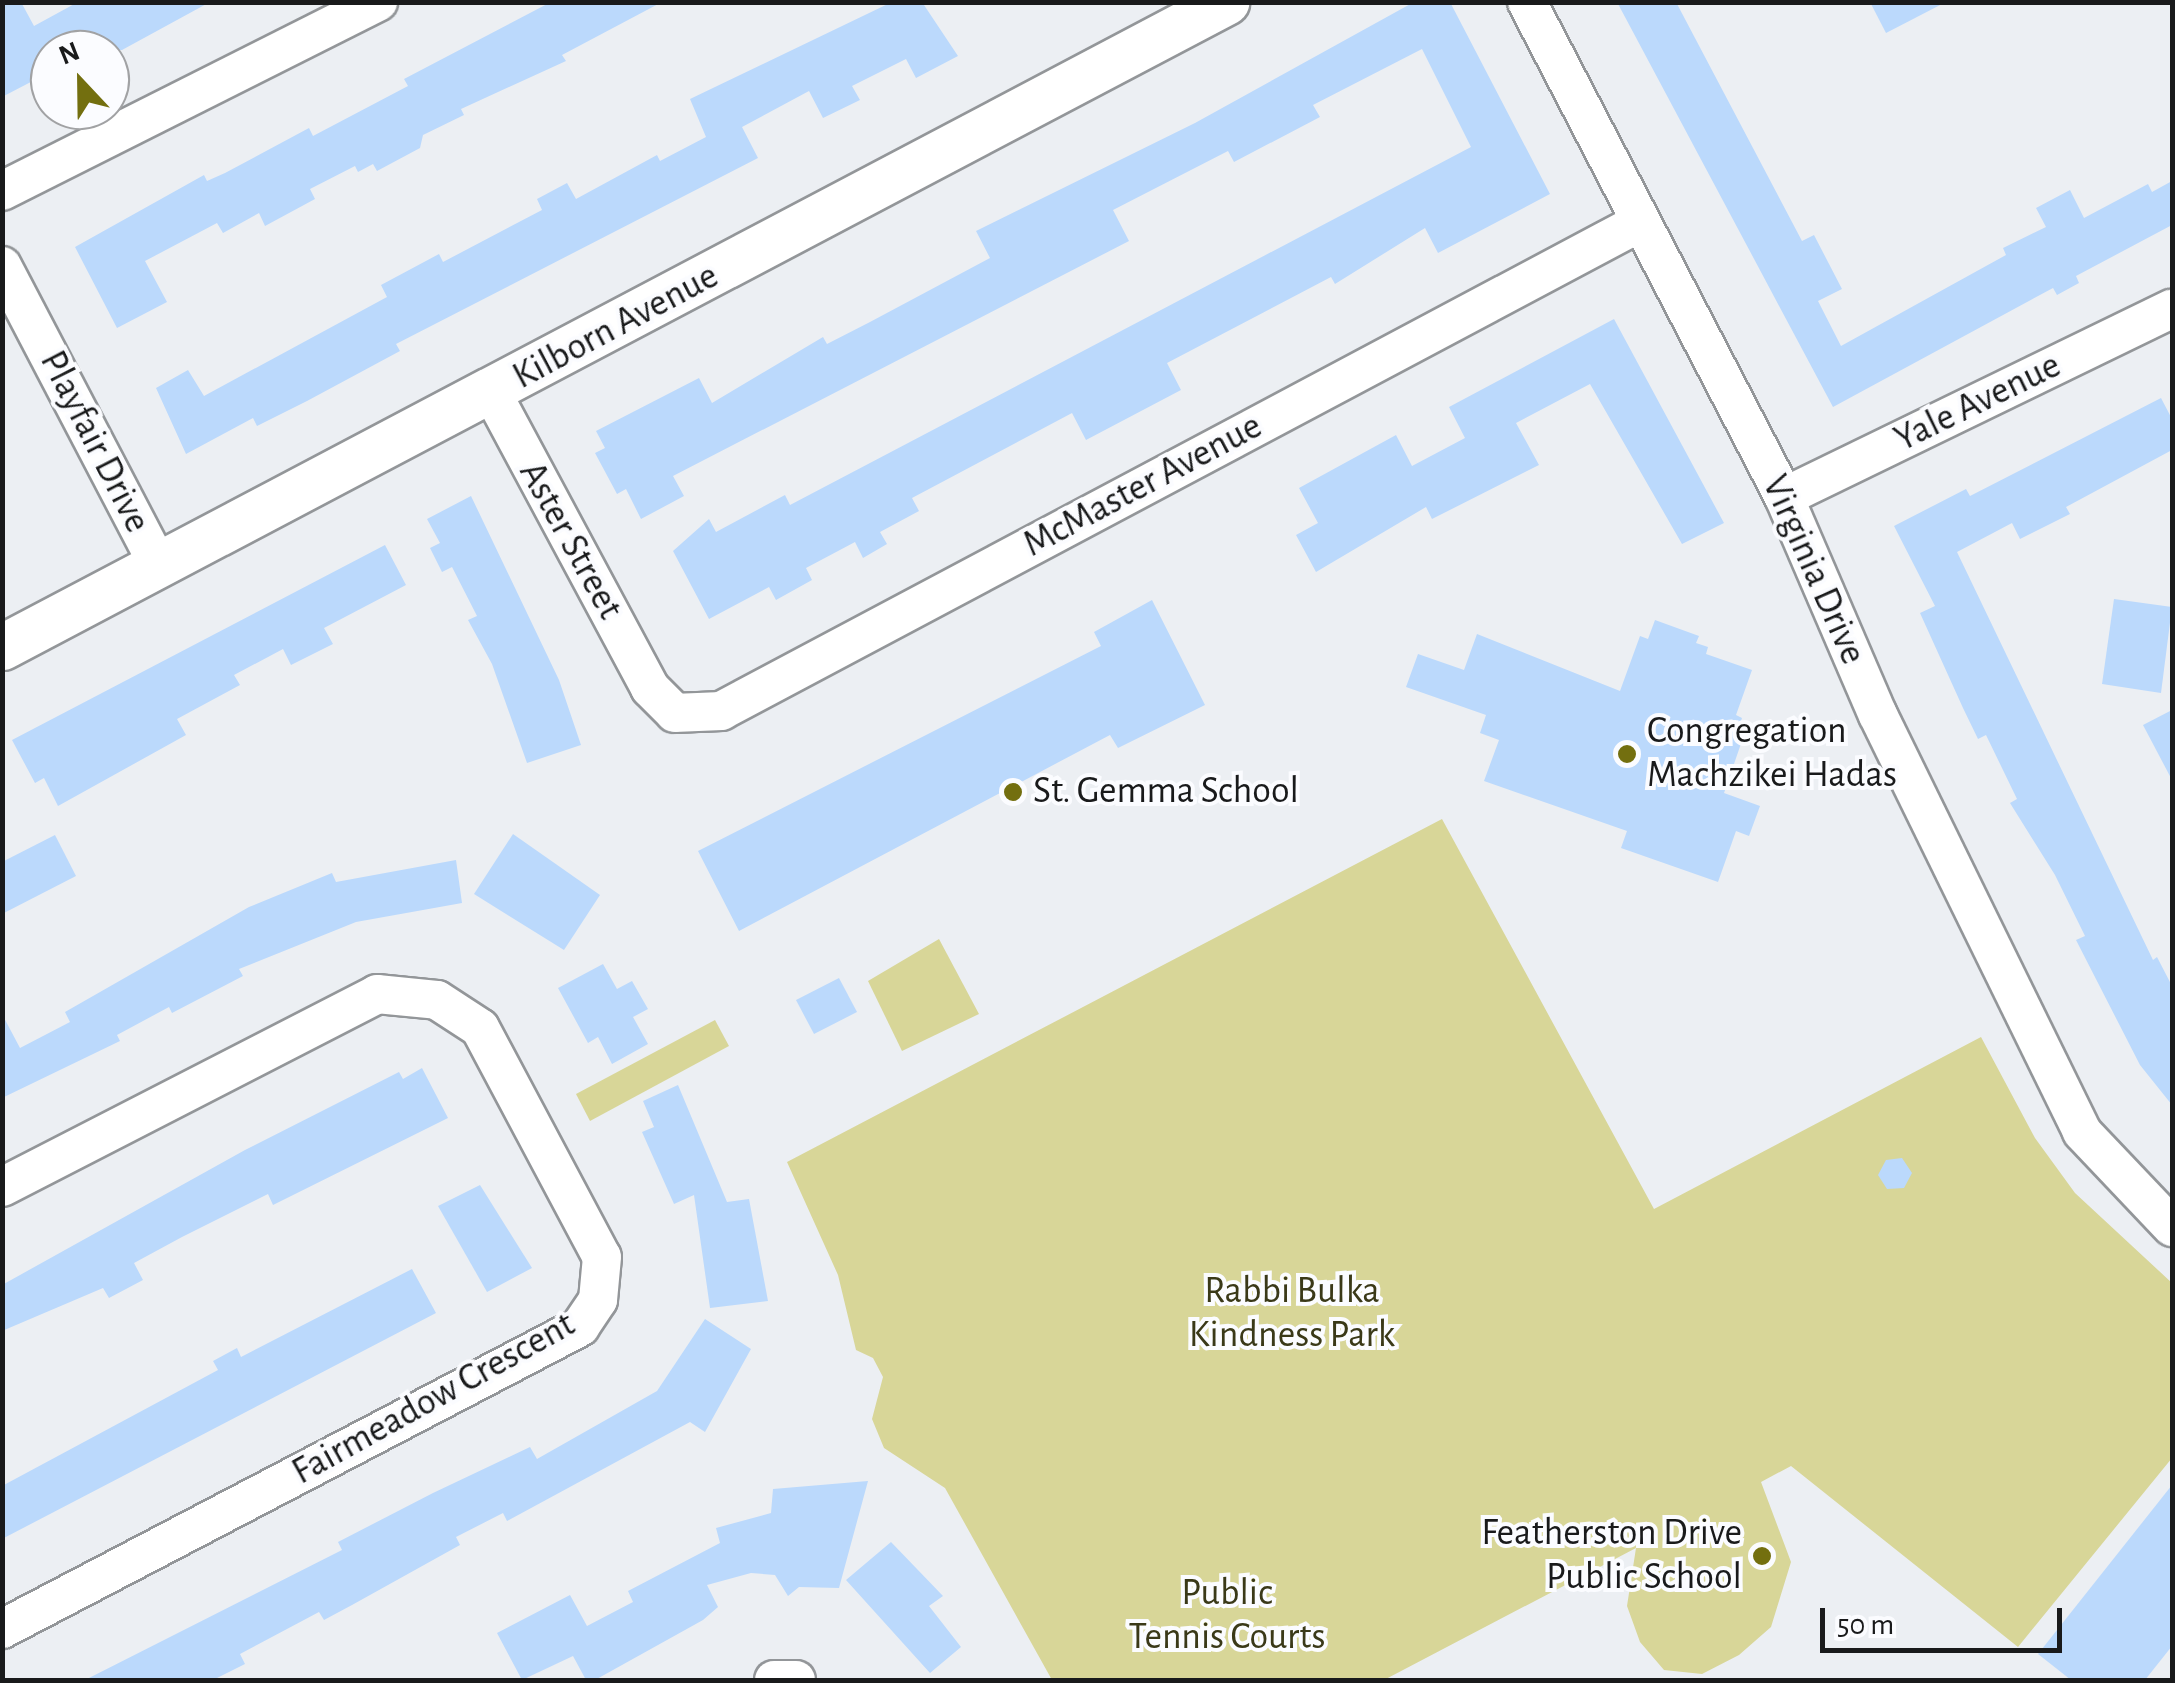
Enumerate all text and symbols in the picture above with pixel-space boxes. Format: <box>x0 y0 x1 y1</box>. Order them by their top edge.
north arrow <box>30 30 130 130</box>
text: N <box>55 37 84 71</box>
street label: Kilborn Avenue <box>505 254 727 400</box>
street label: Playfair Drive <box>29 343 159 541</box>
street label: Yale Avenue <box>1888 343 2068 463</box>
street label: McMaster Avenue <box>1016 404 1270 568</box>
street label: Aster Street <box>508 454 632 628</box>
street label: Virginia Drive <box>1751 468 1875 672</box>
place label: Congregation Machzikei Hadas <box>1647 709 1897 798</box>
marker: Congregation Machzikei Hadas <box>1616 743 1638 765</box>
place label: St. Gemma School <box>1033 769 1299 815</box>
marker: St. Gemma School <box>1002 781 1024 803</box>
park label: Rabbi Bulka Kindness Park <box>1189 1269 1395 1358</box>
street label: Fairmeadow Crescent <box>285 1302 583 1496</box>
place label: Featherston Drive Public School <box>1481 1511 1742 1600</box>
marker: Featherston Drive Public School <box>1751 1545 1773 1567</box>
park label: Public Tennis Courts <box>1128 1571 1326 1660</box>
scale bar <box>1825 1588 2068 1650</box>
text: 50 m <box>1837 1610 1894 1640</box>

